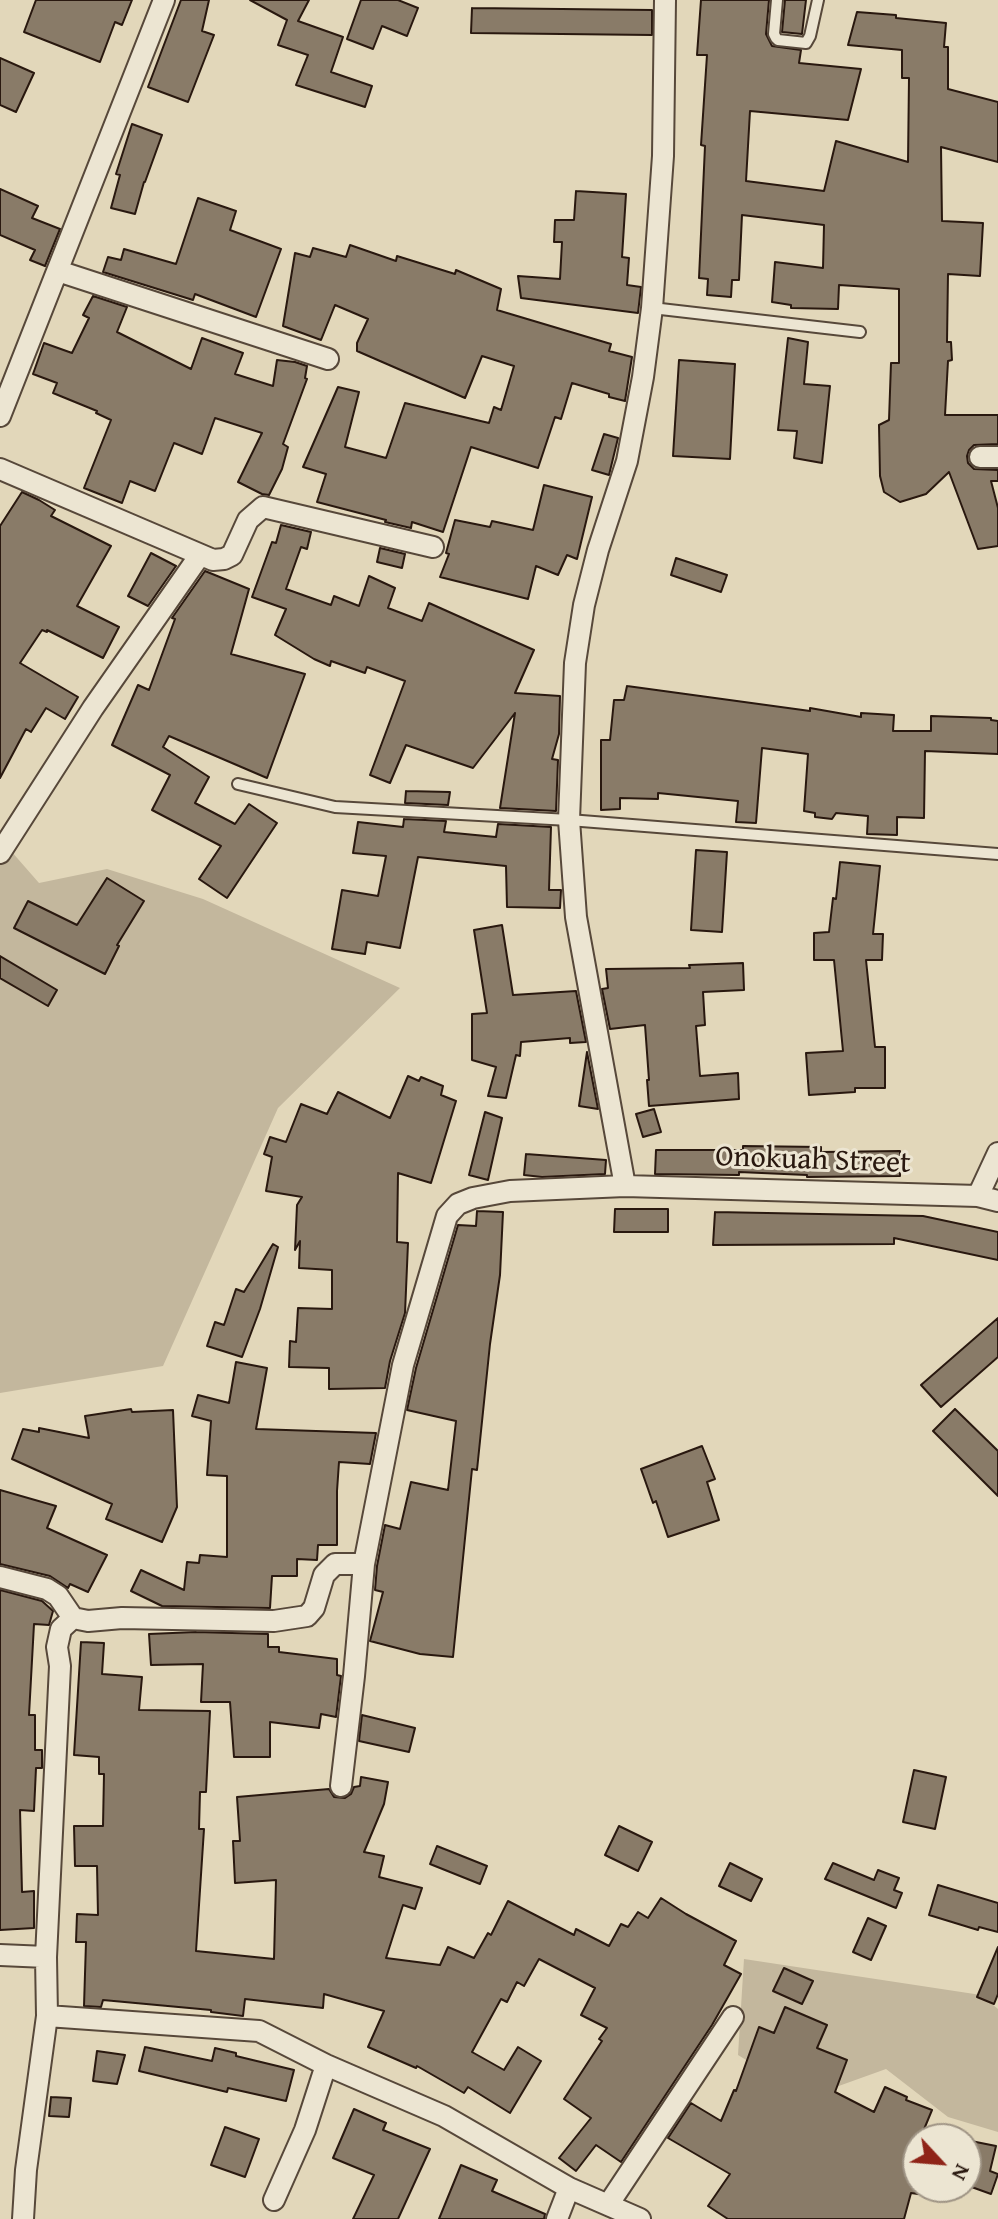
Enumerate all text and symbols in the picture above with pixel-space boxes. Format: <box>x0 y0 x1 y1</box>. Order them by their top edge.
street label: Onokuah Street <box>715 1140 911 1182</box>
north arrow <box>902 2123 982 2203</box>
text: N <box>944 2159 979 2186</box>

